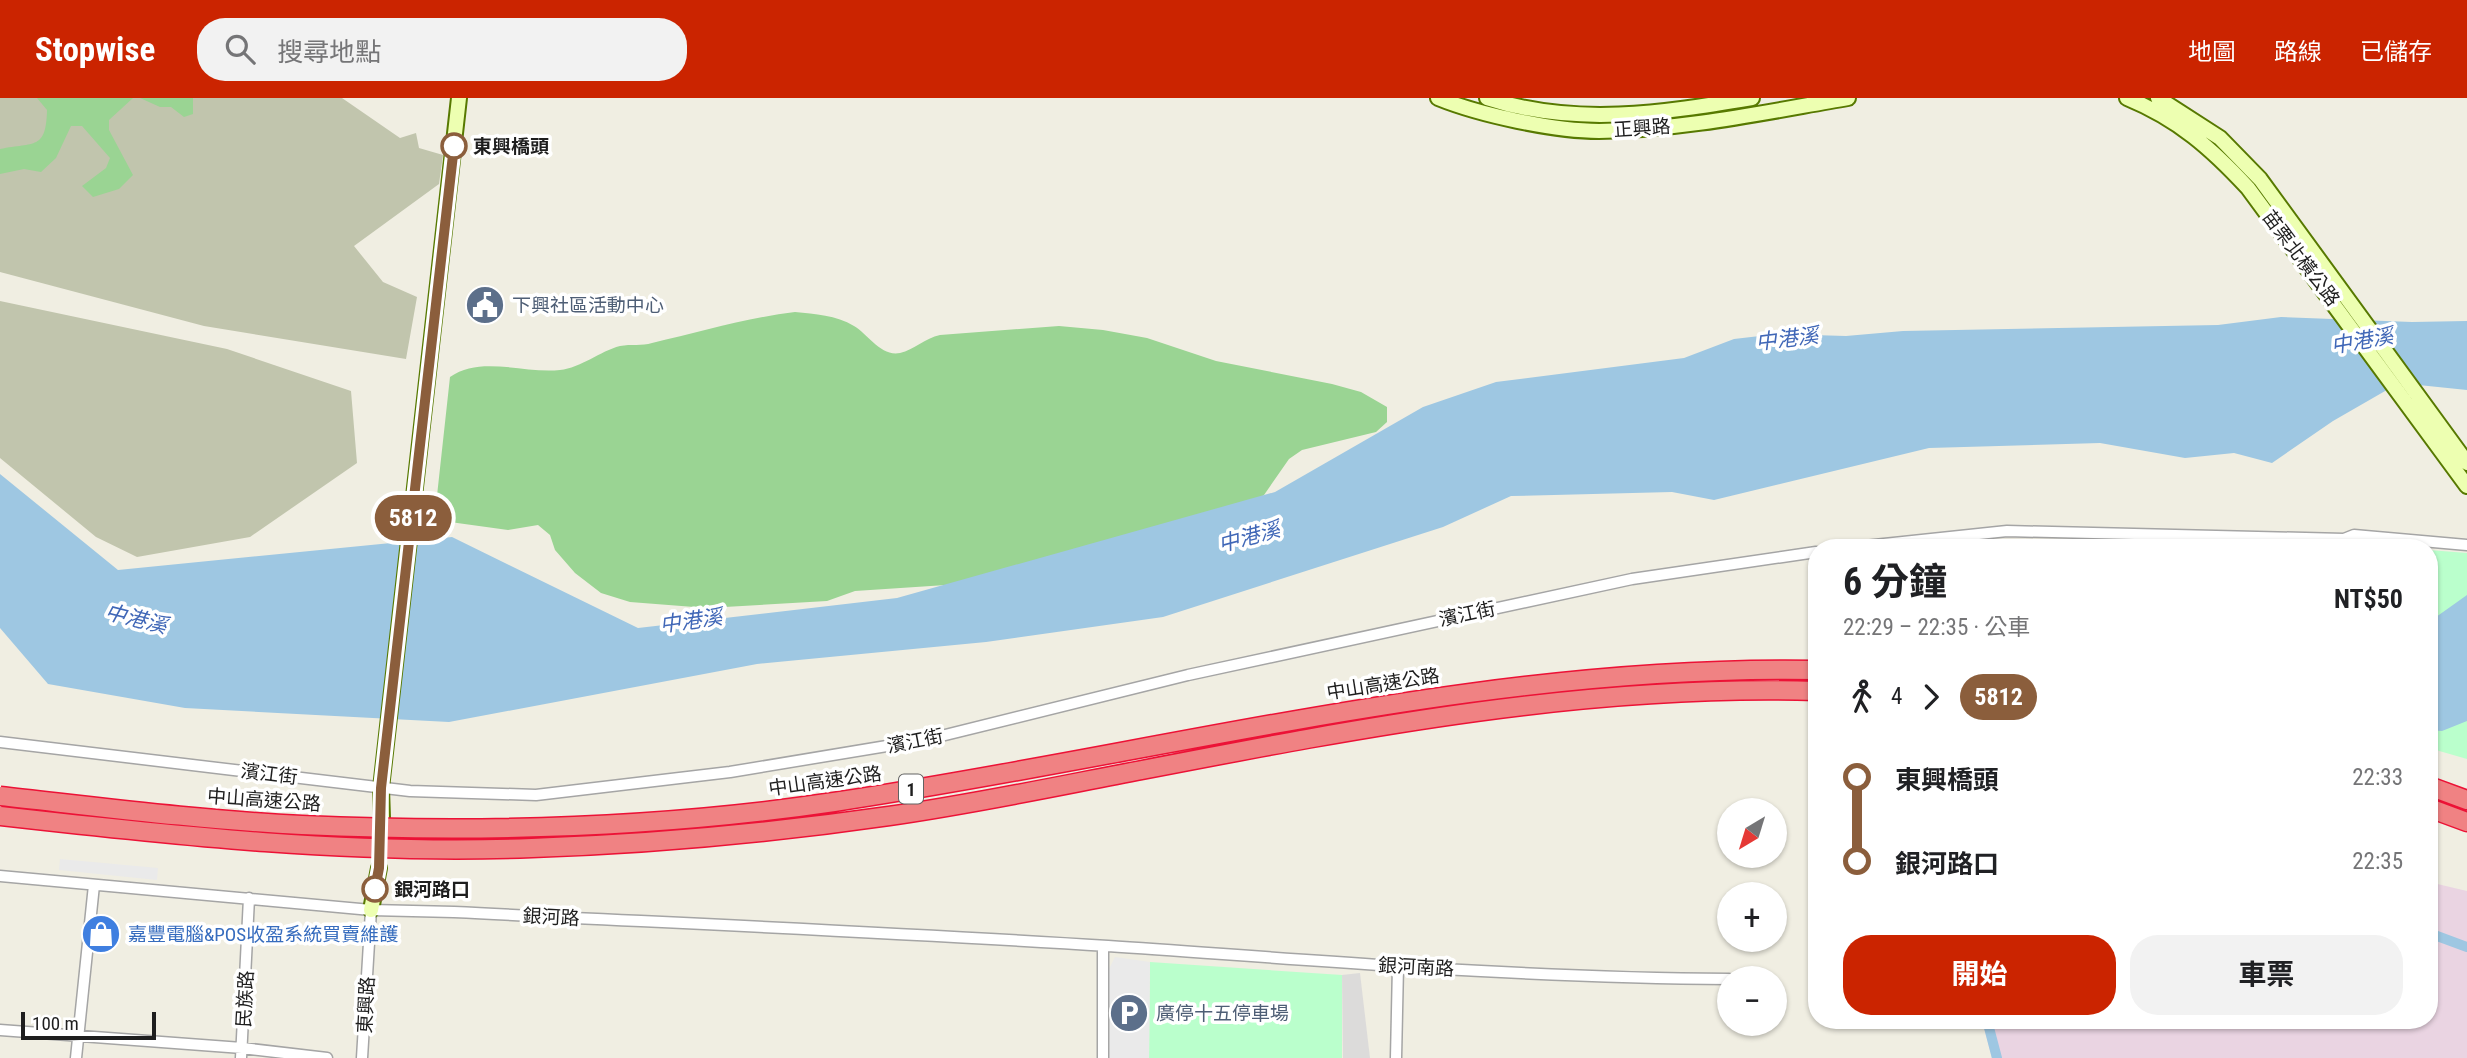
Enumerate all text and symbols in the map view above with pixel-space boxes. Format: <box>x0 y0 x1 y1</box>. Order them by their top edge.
search box <box>197 18 687 81</box>
text: Stopwise <box>35 30 155 69</box>
icon: search <box>221 30 259 68</box>
text: 搜尋地點 <box>277 37 381 67</box>
text: 地圖 <box>2188 38 2236 66</box>
text: 路線 <box>2274 38 2322 66</box>
text: 已儲存 <box>2360 38 2432 66</box>
street label: 正興路 <box>1613 115 1671 141</box>
marker: 東興橋頭 <box>441 133 467 159</box>
place label: 東興橋頭 <box>473 135 549 158</box>
street label: 苗栗北橫公路 <box>2258 206 2344 310</box>
public building icon: 下興社區活動中心 <box>464 284 506 326</box>
place label: 下興社區活動中心 <box>512 294 664 317</box>
water label: 中港溪 <box>1754 323 1823 355</box>
water label: 中港溪 <box>2329 323 2398 358</box>
line badge: 5812 <box>364 495 462 541</box>
text: 5812 <box>389 504 437 532</box>
water label: 中港溪 <box>1215 516 1285 557</box>
text: 6 分鐘 <box>1843 560 1947 604</box>
text: NT$50 <box>2334 584 2403 614</box>
street label: 濱江街 <box>1437 597 1497 631</box>
water label: 中港溪 <box>103 600 172 639</box>
water label: 中港溪 <box>658 604 727 637</box>
text: 22:29 – 22:35 · 公車 <box>1843 614 2030 641</box>
street label: 中山高速公路 <box>1325 664 1441 704</box>
icon: walk <box>1843 678 1881 716</box>
icon: forward <box>1912 678 1950 716</box>
text: 4 <box>1891 683 1902 710</box>
text: 5812 <box>1974 683 2023 711</box>
street label: 濱江街 <box>885 724 945 758</box>
street label: 濱江街 <box>239 759 299 789</box>
street label: 中山高速公路 <box>767 762 883 800</box>
text: 22:33 <box>2352 764 2403 791</box>
text: 東興橋頭 <box>1895 765 1999 795</box>
road number: 1 <box>899 774 923 804</box>
street label: 中山高速公路 <box>206 785 322 815</box>
north arrow <box>1717 798 1787 868</box>
map controls <box>1717 798 1787 1036</box>
text: 22:35 <box>2352 848 2403 875</box>
text: 銀河路口 <box>1895 849 1999 879</box>
marker: 銀河路口 <box>362 876 388 902</box>
place label: 銀河路口 <box>394 878 470 901</box>
button: + <box>1717 882 1787 952</box>
street label: 銀河路 <box>522 904 580 930</box>
shop icon: 嘉豐電腦&POS收盈系統買賣維護 <box>80 913 122 955</box>
place label: 嘉豐電腦&POS收盈系統買賣維護 <box>128 923 398 946</box>
button: 開始 <box>1843 935 2116 1015</box>
button: 車票 <box>2130 935 2403 1015</box>
street label: 銀河南路 <box>1377 954 1455 980</box>
button: − <box>1717 966 1787 1036</box>
street label: 民族路 <box>232 970 258 1028</box>
street label: 東興路 <box>353 976 379 1034</box>
parking icon: 廣停十五停車場 <box>1108 992 1150 1034</box>
place label: 廣停十五停車場 <box>1156 1002 1289 1025</box>
scale bar <box>21 1009 156 1041</box>
text: 100 m <box>32 1012 79 1035</box>

